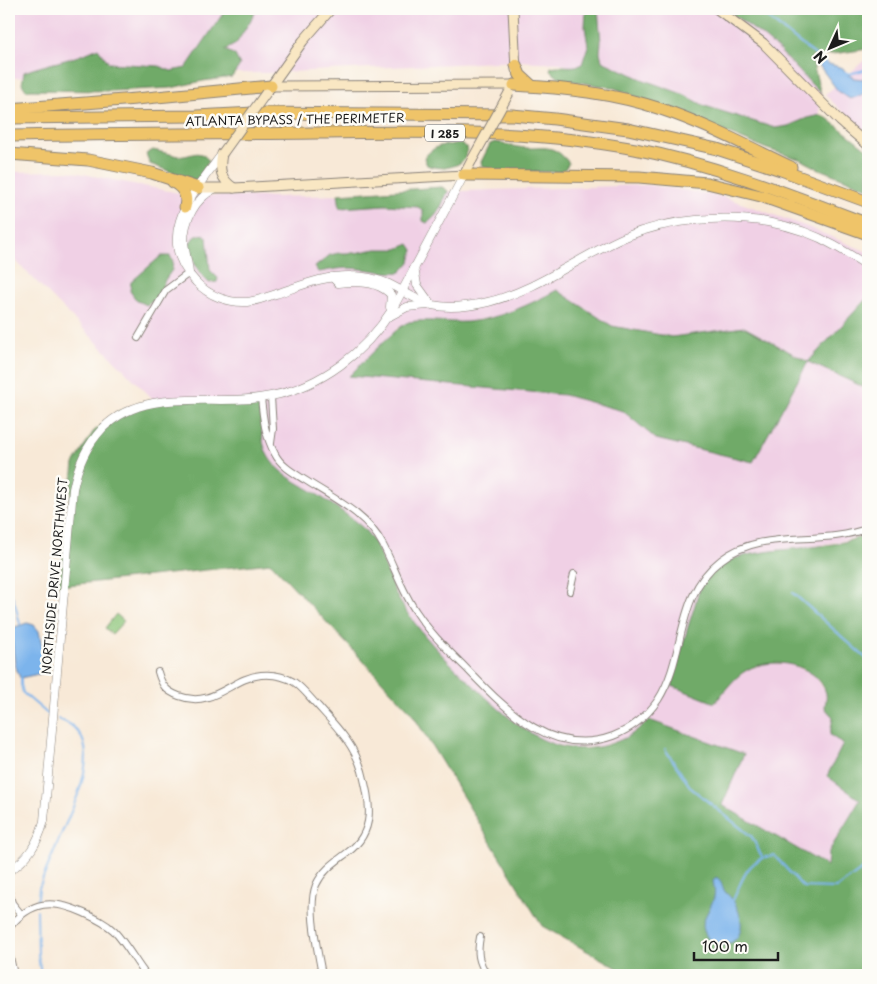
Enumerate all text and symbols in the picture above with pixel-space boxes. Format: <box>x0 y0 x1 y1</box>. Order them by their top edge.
north arrow <box>804 22 854 72</box>
text: N <box>809 46 832 69</box>
street label: ATLANTA BYPASS / THE PERIMETER <box>185 108 405 130</box>
road number: I 285 <box>425 125 465 142</box>
street label: NORTHSIDE DRIVE NORTHWEST <box>36 476 72 675</box>
scale bar <box>694 929 778 961</box>
text: 100 m <box>702 934 748 957</box>

